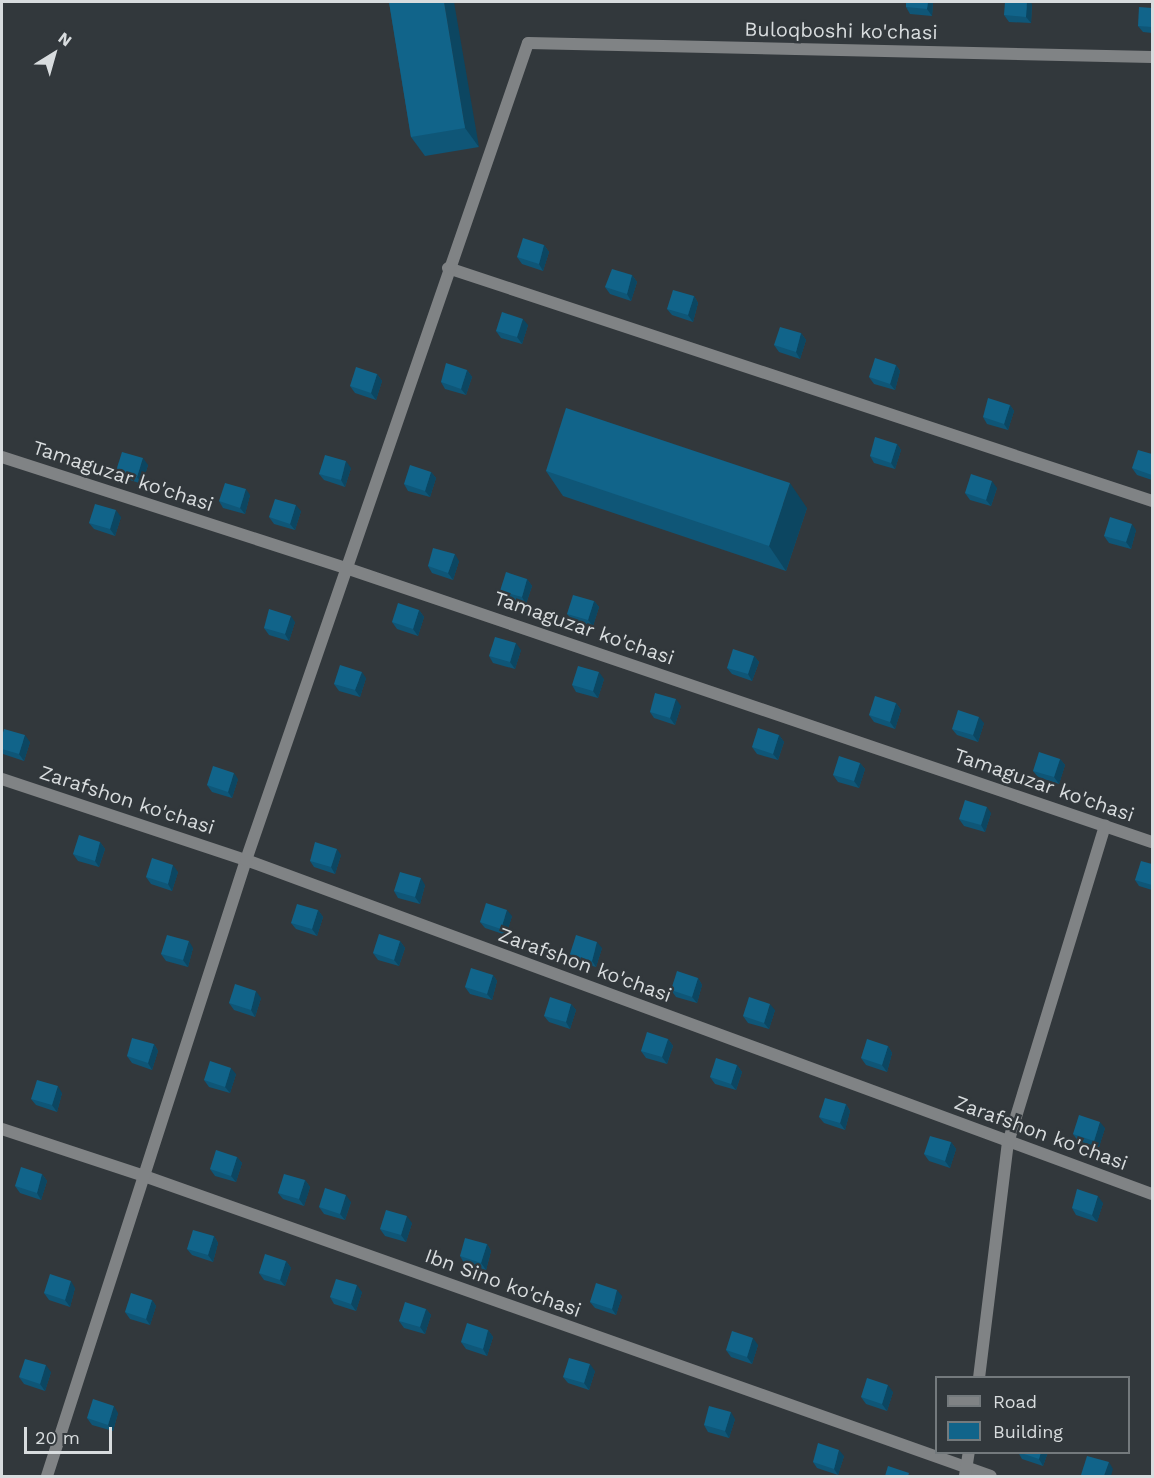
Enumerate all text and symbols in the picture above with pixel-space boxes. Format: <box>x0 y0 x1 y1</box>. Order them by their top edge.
street label: Buloqboshi ko'chasi <box>744 17 938 45</box>
north arrow <box>24 24 84 84</box>
text: N <box>55 28 76 50</box>
street label: Tamaguzar ko'chasi <box>29 435 217 517</box>
street label: Tamaguzar ko'chasi <box>491 586 677 670</box>
street label: Tamaguzar ko'chasi <box>951 743 1137 827</box>
street label: Zarafshon ko'chasi <box>36 760 218 840</box>
street label: Zarafshon ko'chasi <box>495 922 675 1008</box>
street label: Zarafshon ko'chasi <box>951 1090 1131 1176</box>
street label: Ibn Sino ko'chasi <box>422 1244 584 1322</box>
legend <box>935 1376 1130 1454</box>
text: Road <box>993 1391 1037 1412</box>
scale bar <box>27 1415 116 1453</box>
text: Building <box>993 1421 1063 1442</box>
text: 20 m <box>35 1427 80 1448</box>

